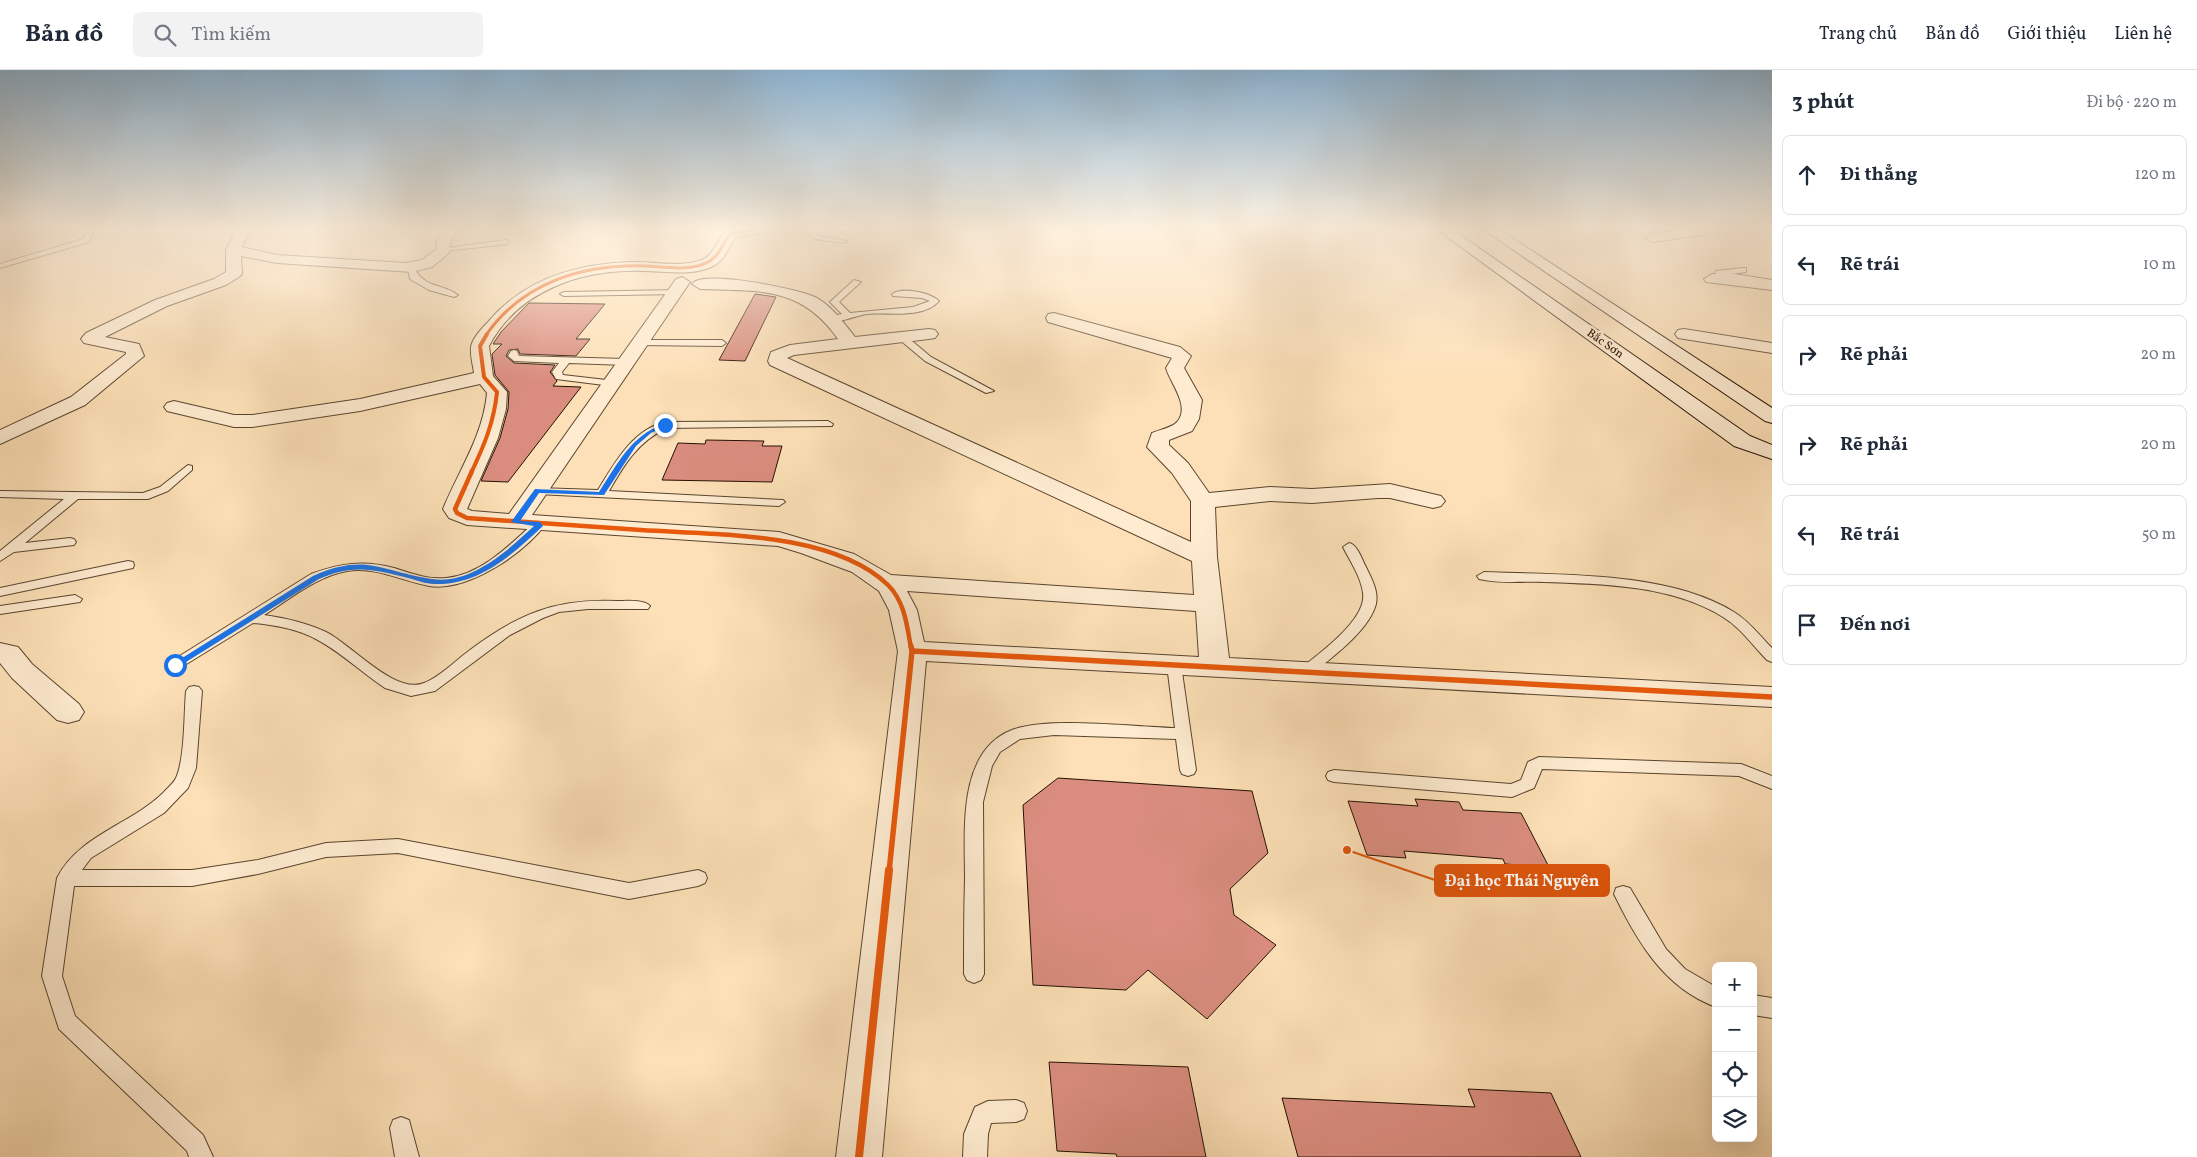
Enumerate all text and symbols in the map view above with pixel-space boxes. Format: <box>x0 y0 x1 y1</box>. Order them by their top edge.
search box <box>133 12 483 57</box>
text: Bản đồ <box>25 18 103 52</box>
icon: search <box>151 21 179 49</box>
text: Tìm kiếm <box>191 22 271 48</box>
text: Trang chủ <box>1819 22 1897 47</box>
text: Bản đồ <box>1925 22 1980 47</box>
text: Giới thiệu <box>2008 22 2086 47</box>
text: Liên hệ <box>2114 22 2172 47</box>
text: 3 phút <box>1792 88 1854 117</box>
text: Đi bộ · 220 m <box>2087 92 2177 114</box>
icon: ahead <box>1793 161 1821 189</box>
text: Đi thẳng <box>1840 162 1917 188</box>
text: 120 m <box>2134 164 2176 186</box>
icon: left <box>1793 251 1821 279</box>
text: Rẽ trái <box>1840 252 1900 278</box>
text: 10 m <box>2143 254 2176 276</box>
street label: Bắc Sơn <box>1583 325 1627 363</box>
icon: right <box>1793 341 1821 369</box>
text: Rẽ phải <box>1840 342 1908 368</box>
text: 20 m <box>2141 344 2176 366</box>
route end <box>654 414 677 437</box>
icon: right <box>1793 431 1821 459</box>
text: Rẽ phải <box>1840 432 1908 458</box>
text: 20 m <box>2141 434 2176 456</box>
icon: left <box>1793 521 1821 549</box>
text: Rẽ trái <box>1840 522 1900 548</box>
text: 50 m <box>2142 524 2176 546</box>
icon: arrive <box>1793 611 1821 639</box>
text: Đến nơi <box>1840 612 1910 638</box>
route start <box>164 654 187 677</box>
callout: Đại học Thái Nguyên <box>1435 865 1609 896</box>
text: Đại học Thái Nguyên <box>1445 871 1600 893</box>
map controls <box>1712 962 1757 1142</box>
button: + <box>1712 962 1757 1007</box>
button: − <box>1712 1007 1757 1052</box>
button: locate <box>1712 1052 1757 1097</box>
button: layers <box>1712 1097 1757 1142</box>

